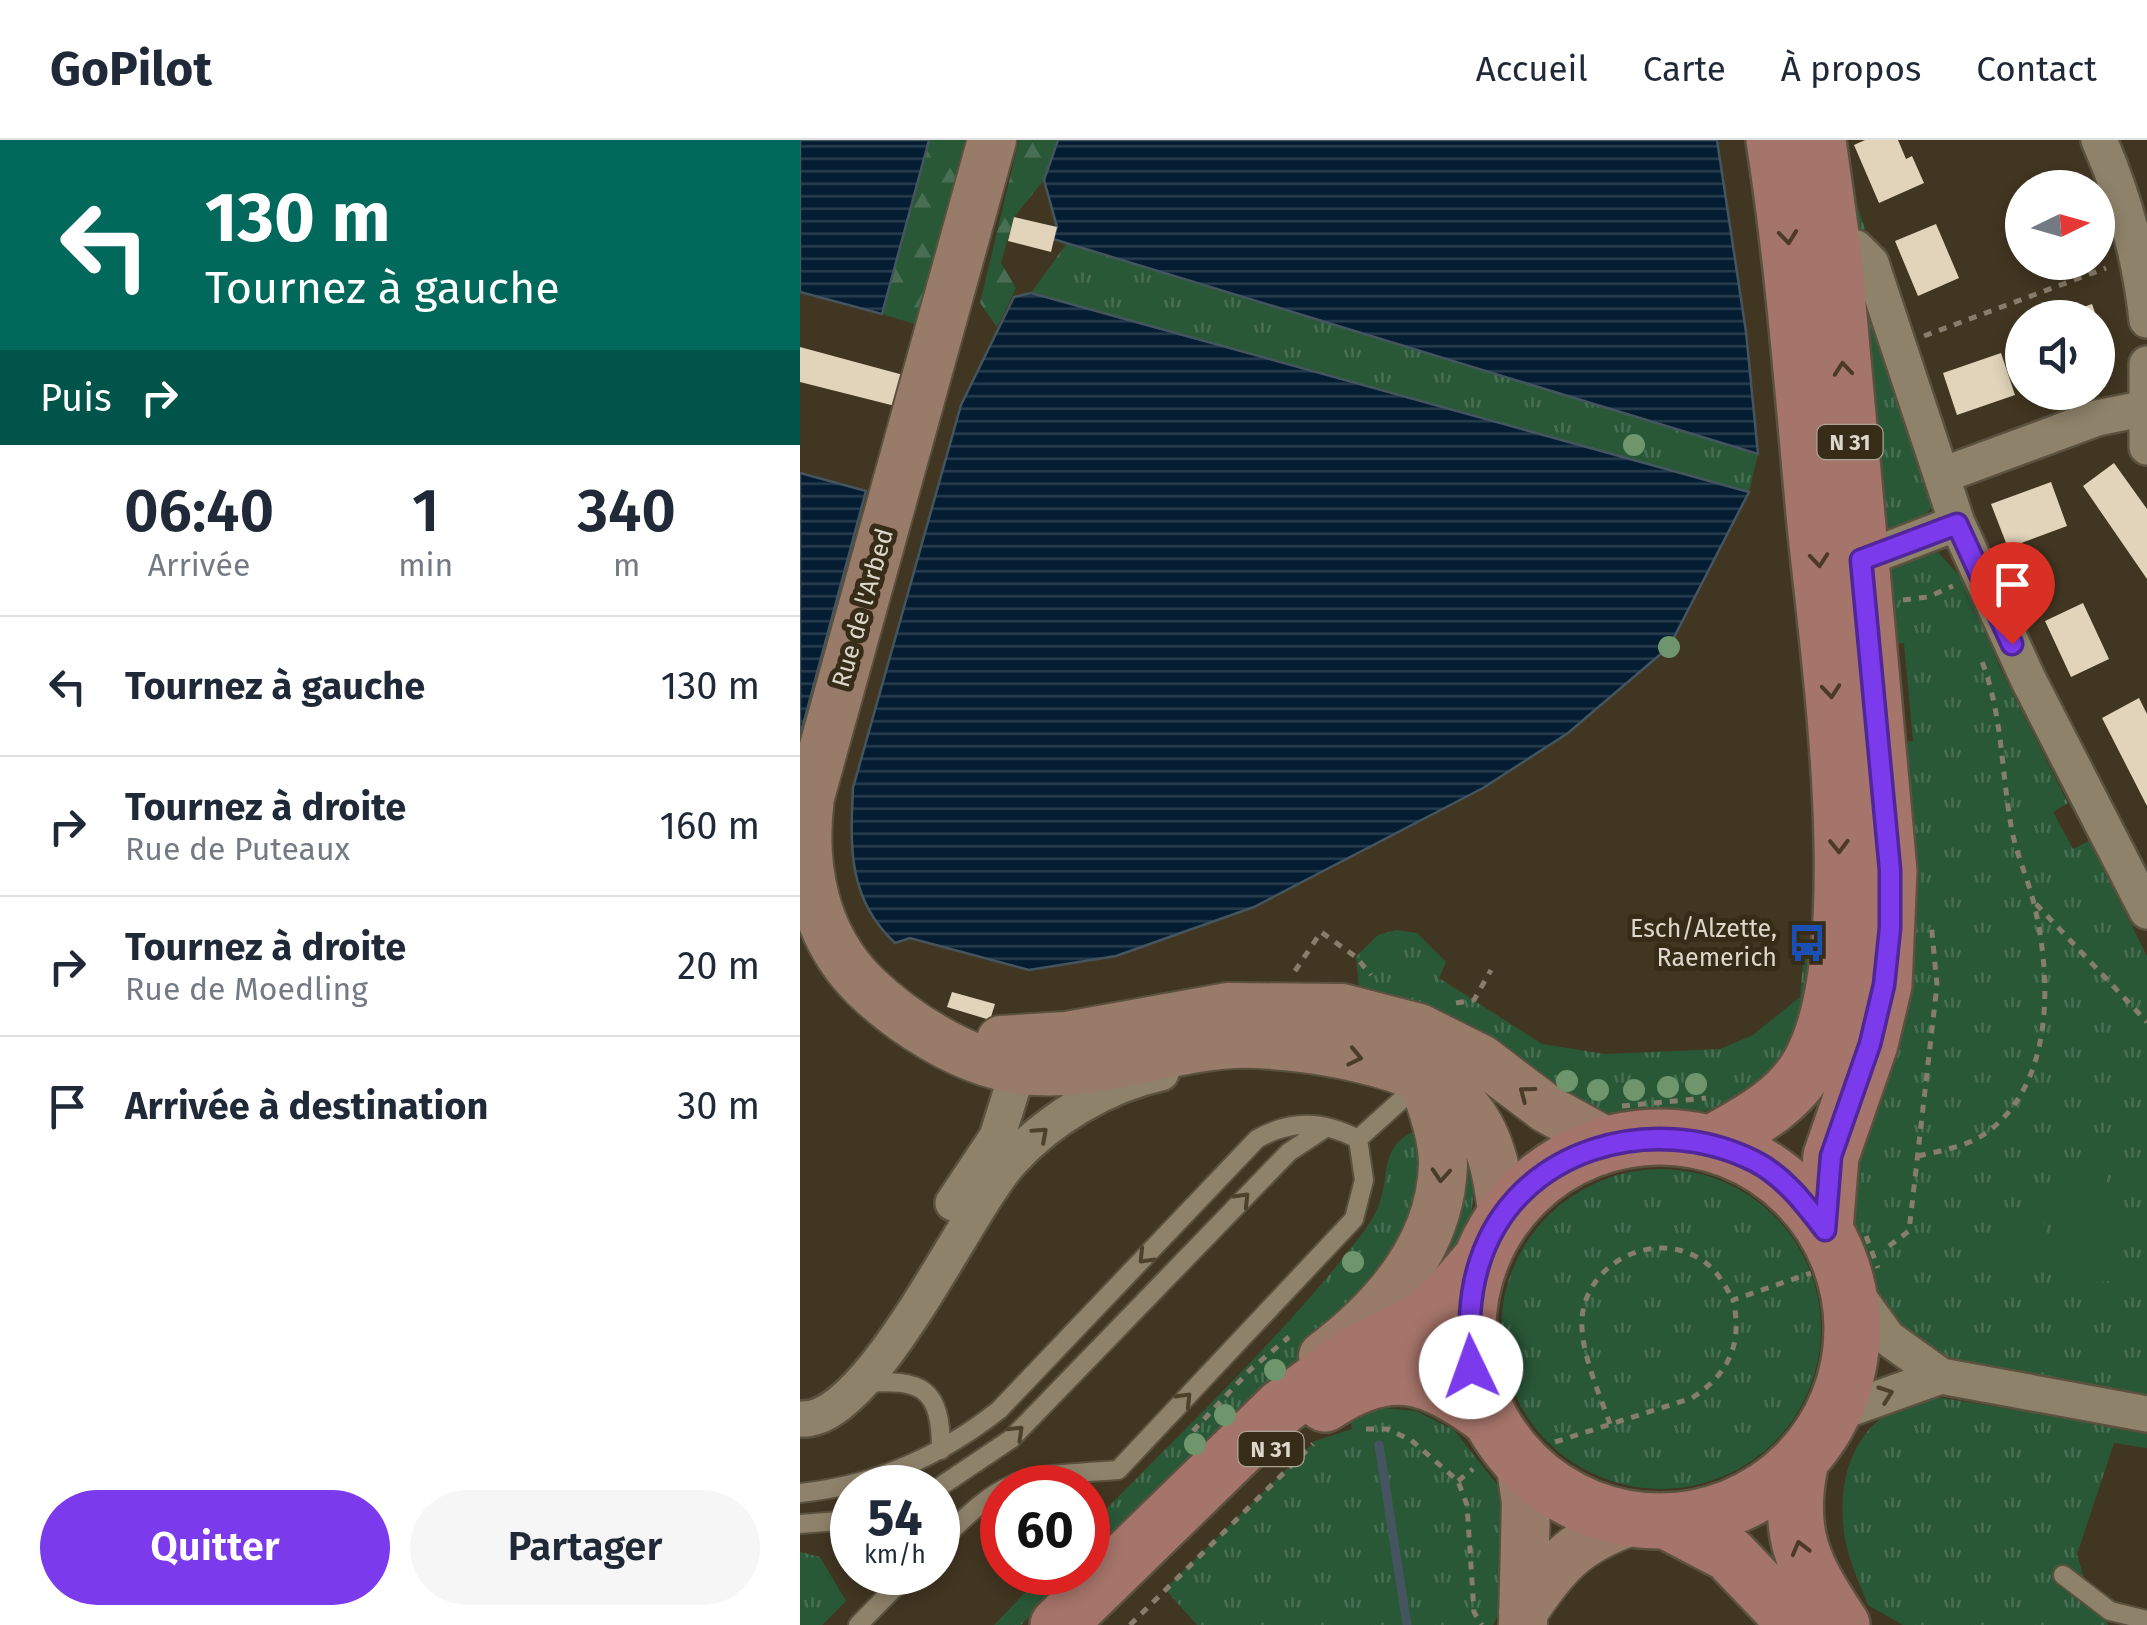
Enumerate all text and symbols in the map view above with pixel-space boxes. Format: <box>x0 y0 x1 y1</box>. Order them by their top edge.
text: GoPilot <box>50 40 212 98</box>
text: Accueil <box>1476 48 1588 90</box>
text: Carte <box>1643 48 1726 90</box>
text: À propos <box>1781 48 1921 90</box>
text: Contact <box>1976 48 2097 90</box>
north arrow <box>2005 170 2115 280</box>
map controls <box>2005 170 2115 410</box>
text: 130 m <box>205 176 391 260</box>
icon: left <box>40 180 170 310</box>
one-way arrow <box>1776 229 1798 245</box>
text: Tournez à gauche <box>205 261 560 315</box>
button: sound <box>2005 300 2115 410</box>
one-way arrow <box>1833 360 1855 376</box>
icon: right <box>132 370 187 425</box>
text: Puis <box>40 375 112 421</box>
road number: N 31 <box>1818 425 1882 459</box>
text: 06:40 <box>124 475 274 547</box>
text: 1 <box>412 475 439 547</box>
text: 340 <box>577 475 676 547</box>
street label: Rue de l'Arbed <box>826 525 900 691</box>
pin <box>1970 542 2055 645</box>
text: Arrivée <box>148 546 250 584</box>
text: min <box>398 546 453 584</box>
text: m <box>613 546 640 584</box>
one-way arrow <box>1807 553 1829 569</box>
icon: arrive <box>1985 557 2040 612</box>
icon: left <box>40 659 95 714</box>
text: Tournez à gauche <box>125 663 425 709</box>
text: 130 m <box>661 663 760 709</box>
one-way arrow <box>1820 684 1842 700</box>
text: Tournez à droite <box>125 784 406 830</box>
icon: right <box>40 799 95 854</box>
text: 160 m <box>659 803 760 849</box>
text: Rue de Puteaux <box>125 830 350 868</box>
one-way arrow <box>1828 838 1850 854</box>
place label: Esch/Alzette, Raemerich <box>1630 914 1777 973</box>
bus stop icon: Esch/Alzette, Raemerich <box>1786 922 1828 964</box>
text: Tournez à droite <box>125 924 406 970</box>
icon: right <box>40 939 95 994</box>
text: 20 m <box>677 943 760 989</box>
text: Rue de Moedling <box>125 970 368 1008</box>
one-way arrow <box>1347 1045 1364 1066</box>
icon: arrive <box>40 1079 95 1134</box>
text: Arrivée à destination <box>125 1083 488 1129</box>
text: 30 m <box>677 1083 760 1129</box>
one-way arrow <box>1519 1087 1537 1104</box>
one-way arrow <box>1029 1128 1048 1146</box>
one-way arrow <box>1431 1168 1452 1184</box>
one-way arrow <box>1232 1193 1250 1211</box>
one-way arrow <box>1139 1246 1157 1264</box>
position arrow <box>1419 1315 1523 1419</box>
one-way arrow <box>1876 1385 1893 1406</box>
one-way arrow <box>1173 1393 1191 1411</box>
one-way arrow <box>1005 1426 1023 1444</box>
road number: N 31 <box>1238 1432 1304 1466</box>
speed limit sign: 60 <box>980 1465 1110 1595</box>
text: 54 <box>867 1488 923 1548</box>
button: Quitter <box>40 1490 390 1605</box>
button: Partager <box>410 1490 760 1605</box>
one-way arrow <box>1791 1539 1812 1557</box>
text: km/h <box>864 1540 926 1570</box>

